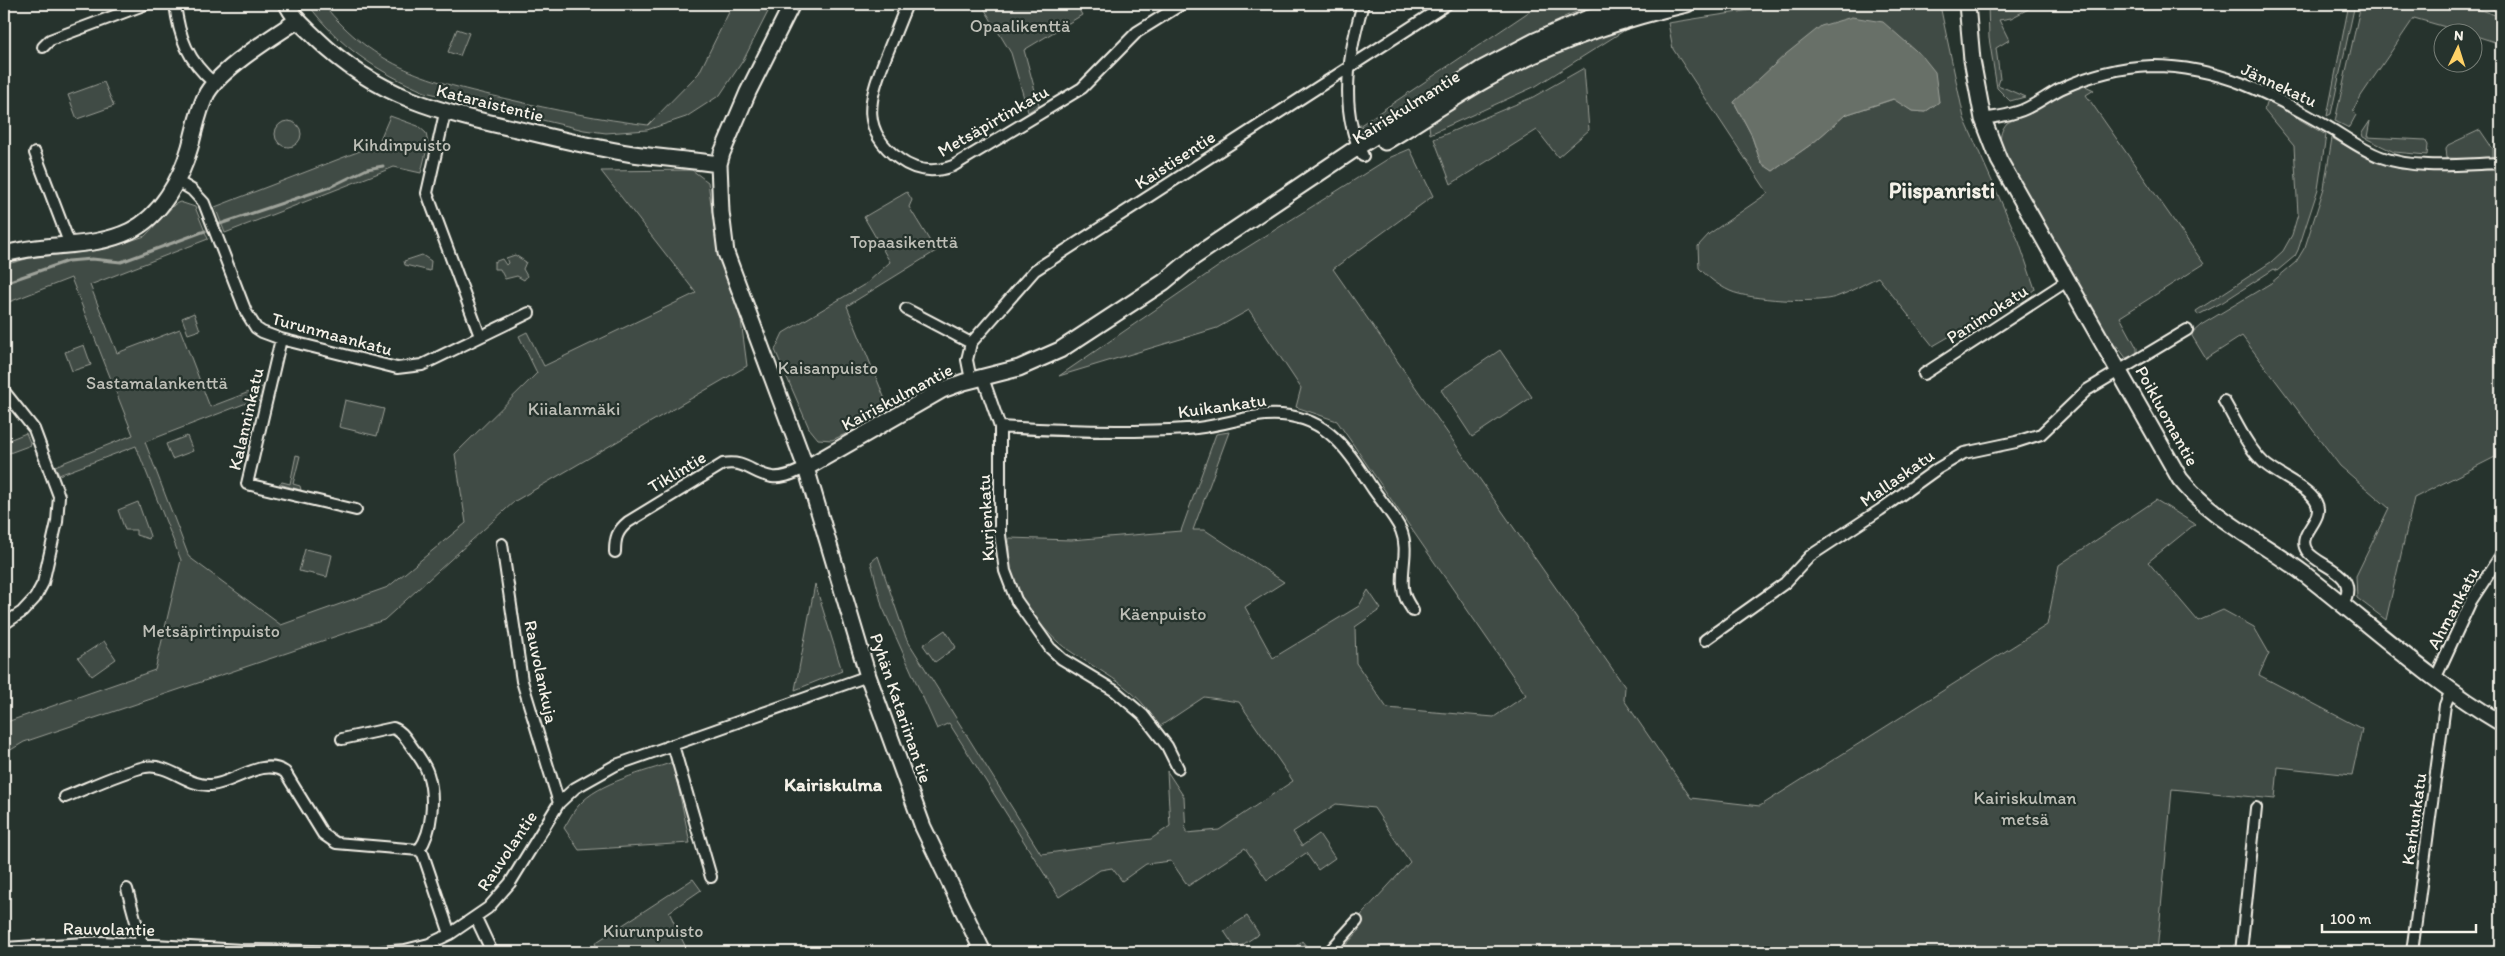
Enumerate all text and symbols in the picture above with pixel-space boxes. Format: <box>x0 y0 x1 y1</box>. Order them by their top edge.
park label: Opaalikenttä <box>970 15 1071 37</box>
north arrow <box>2432 22 2482 72</box>
text: N <box>2454 27 2464 44</box>
street label: Jännekatu <box>2238 58 2320 112</box>
street label: Kairiskulmantie <box>1348 65 1464 149</box>
street label: Kataraistentie <box>434 79 546 127</box>
street label: Metsäpirtinkatu <box>933 80 1053 162</box>
street label: Kaistisentie <box>1131 126 1219 194</box>
park label: Kihdinpuisto <box>353 134 451 156</box>
district label: Piispanristi <box>1889 177 1995 204</box>
park label: Topaasikenttä <box>850 231 959 253</box>
street label: Panimokatu <box>1942 279 2032 348</box>
street label: Turunmaankatu <box>269 307 395 361</box>
park label: Kaisanpuisto <box>778 357 878 379</box>
street label: Kairiskulmantie <box>838 358 956 436</box>
street label: Poikluomantie <box>2130 362 2204 470</box>
street label: Kalanninkatu <box>224 365 269 472</box>
park label: Sastamalankenttä <box>86 372 229 394</box>
street label: Kuikankatu <box>1176 389 1268 423</box>
park label: Kiialanmäki <box>528 398 620 420</box>
street label: Mallaskatu <box>1855 444 1939 512</box>
street label: Tiklintie <box>644 446 710 498</box>
street label: Kurjenkatu <box>973 474 999 562</box>
street label: Ahmankatu <box>2422 563 2484 653</box>
park label: Käenpuisto <box>1120 603 1207 625</box>
street label: Rauvolankuja <box>519 618 563 726</box>
park label: Metsäpirtinpuisto <box>142 620 280 642</box>
street label: Pyhän Katariinan tie <box>865 630 937 786</box>
street label: Karhunkatu <box>2397 772 2431 866</box>
district label: Kairiskulma <box>784 773 883 796</box>
park label: Kairiskulman metsä <box>1973 787 2077 830</box>
street label: Rauvolantie <box>472 807 542 895</box>
scale bar <box>2322 901 2476 933</box>
text: 100 m <box>2330 910 2372 928</box>
street label: Rauvolantie <box>63 917 155 941</box>
park label: Kiurunpuisto <box>603 920 703 942</box>

